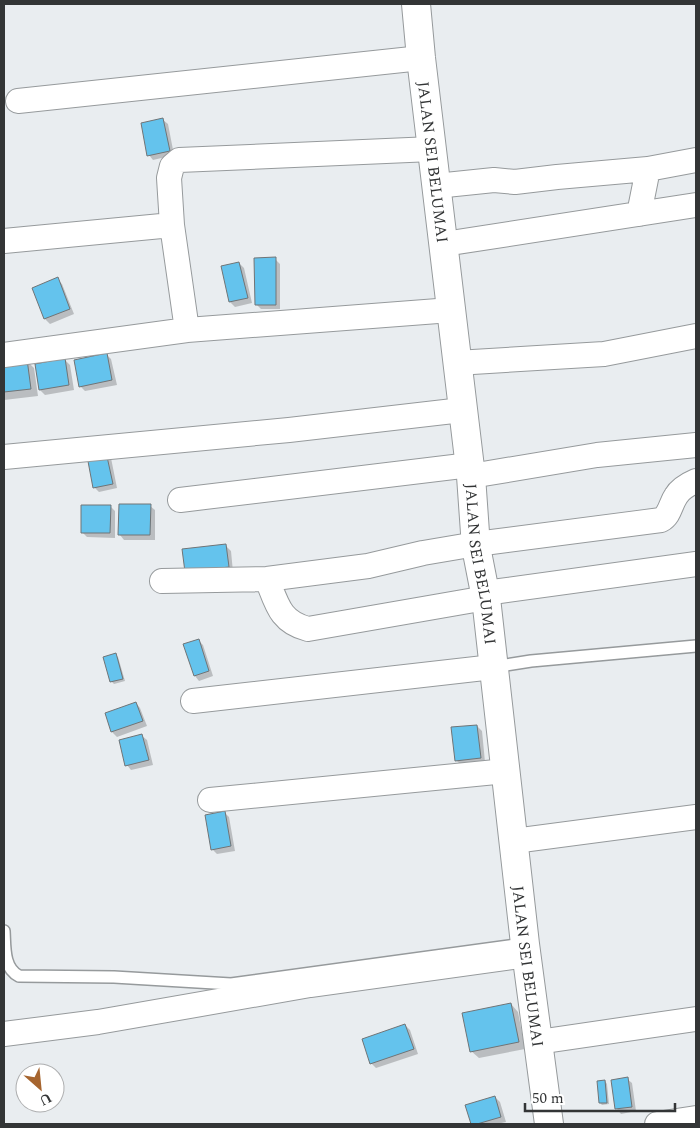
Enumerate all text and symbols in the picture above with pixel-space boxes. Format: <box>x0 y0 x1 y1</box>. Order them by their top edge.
street label: JALAN SEI BELUMAI <box>411 80 454 244</box>
street label: JALAN SEI BELUMAI <box>459 483 502 646</box>
street label: JALAN SEI BELUMAI <box>505 884 550 1049</box>
north arrow <box>15 1063 65 1113</box>
scale bar <box>525 1080 675 1112</box>
text: U <box>35 1087 56 1111</box>
text: 50 m <box>532 1087 564 1110</box>

